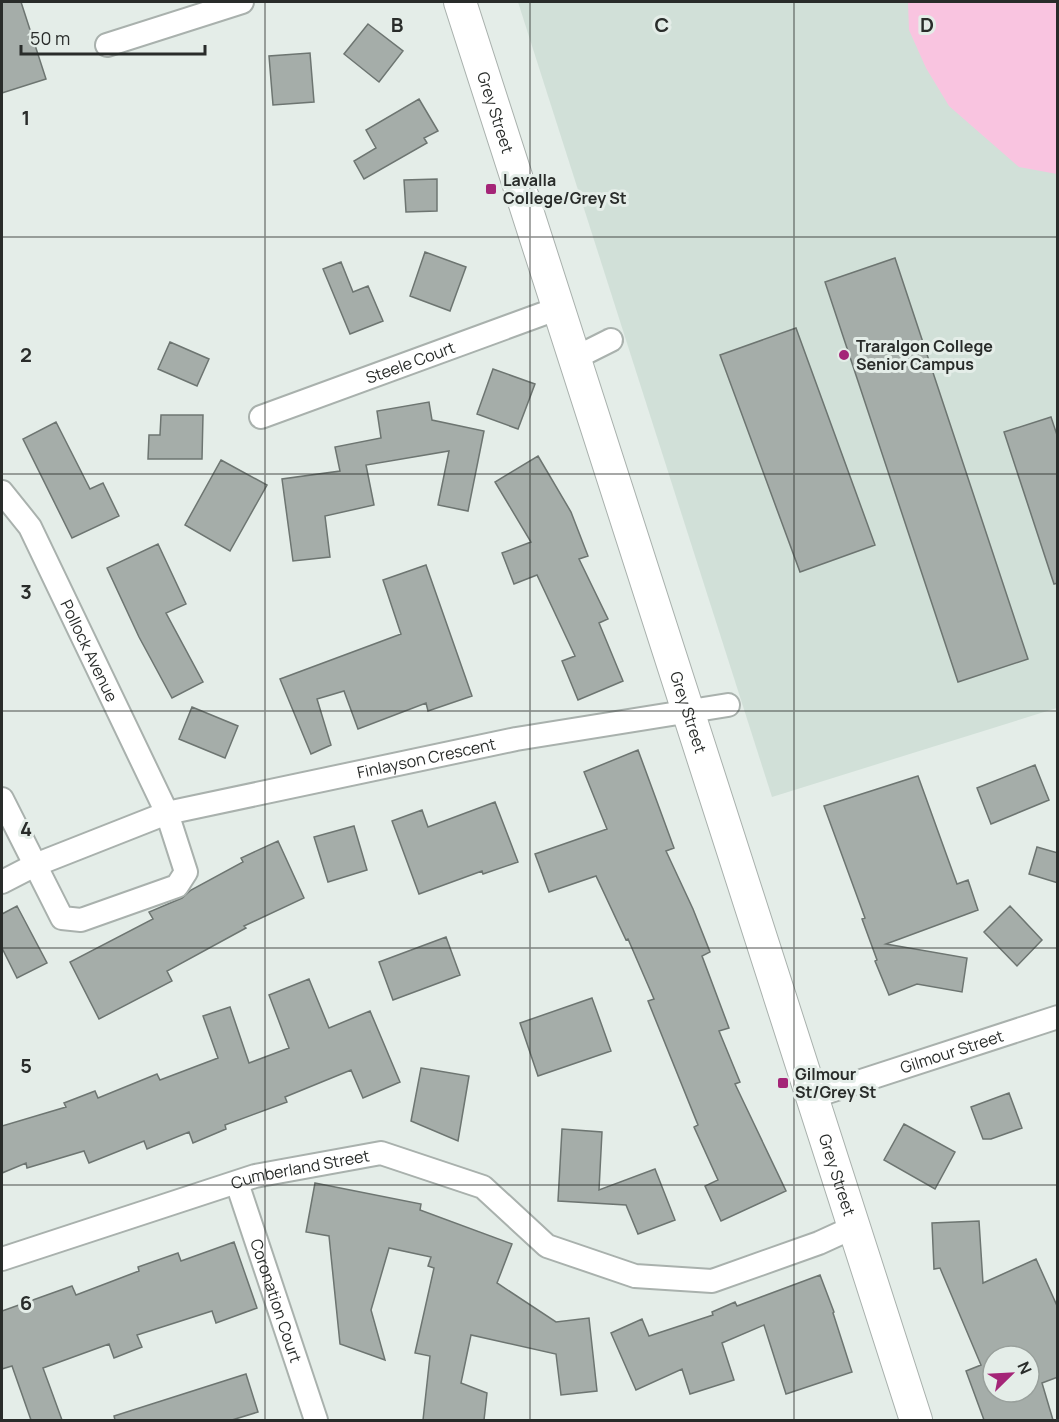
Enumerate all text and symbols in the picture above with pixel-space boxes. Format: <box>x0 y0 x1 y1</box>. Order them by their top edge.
text: B <box>391 11 404 38</box>
text: C <box>655 11 669 38</box>
text: D <box>920 11 934 38</box>
scale bar <box>21 18 206 56</box>
text: 50 m <box>30 26 70 50</box>
street label: Grey Street <box>472 69 519 156</box>
text: 1 <box>22 104 30 131</box>
place label: Lavalla College/Grey St <box>503 169 627 209</box>
marker: Lavalla College/Grey St <box>484 182 498 196</box>
place label: Traralgon College Senior Campus <box>856 335 993 375</box>
street label: Steele Court <box>363 336 458 389</box>
text: 2 <box>20 341 32 368</box>
marker: Traralgon College Senior Campus <box>837 348 851 362</box>
text: 3 <box>20 578 32 605</box>
street label: Pollock Avenue <box>55 596 123 705</box>
street label: Grey Street <box>665 668 712 756</box>
street label: Finlayson Crescent <box>355 733 498 783</box>
text: 4 <box>20 815 32 842</box>
street label: Gilmour Street <box>897 1024 1006 1079</box>
text: 5 <box>20 1052 32 1079</box>
place label: Gilmour St/Grey St <box>795 1063 876 1103</box>
marker: Gilmour St/Grey St <box>776 1076 790 1090</box>
street label: Grey Street <box>814 1131 861 1219</box>
street label: Cumberland Street <box>228 1144 371 1194</box>
street label: Coronation Court <box>245 1236 307 1365</box>
text: 6 <box>20 1289 32 1316</box>
north arrow <box>981 1344 1041 1404</box>
text: N <box>1012 1358 1037 1378</box>

